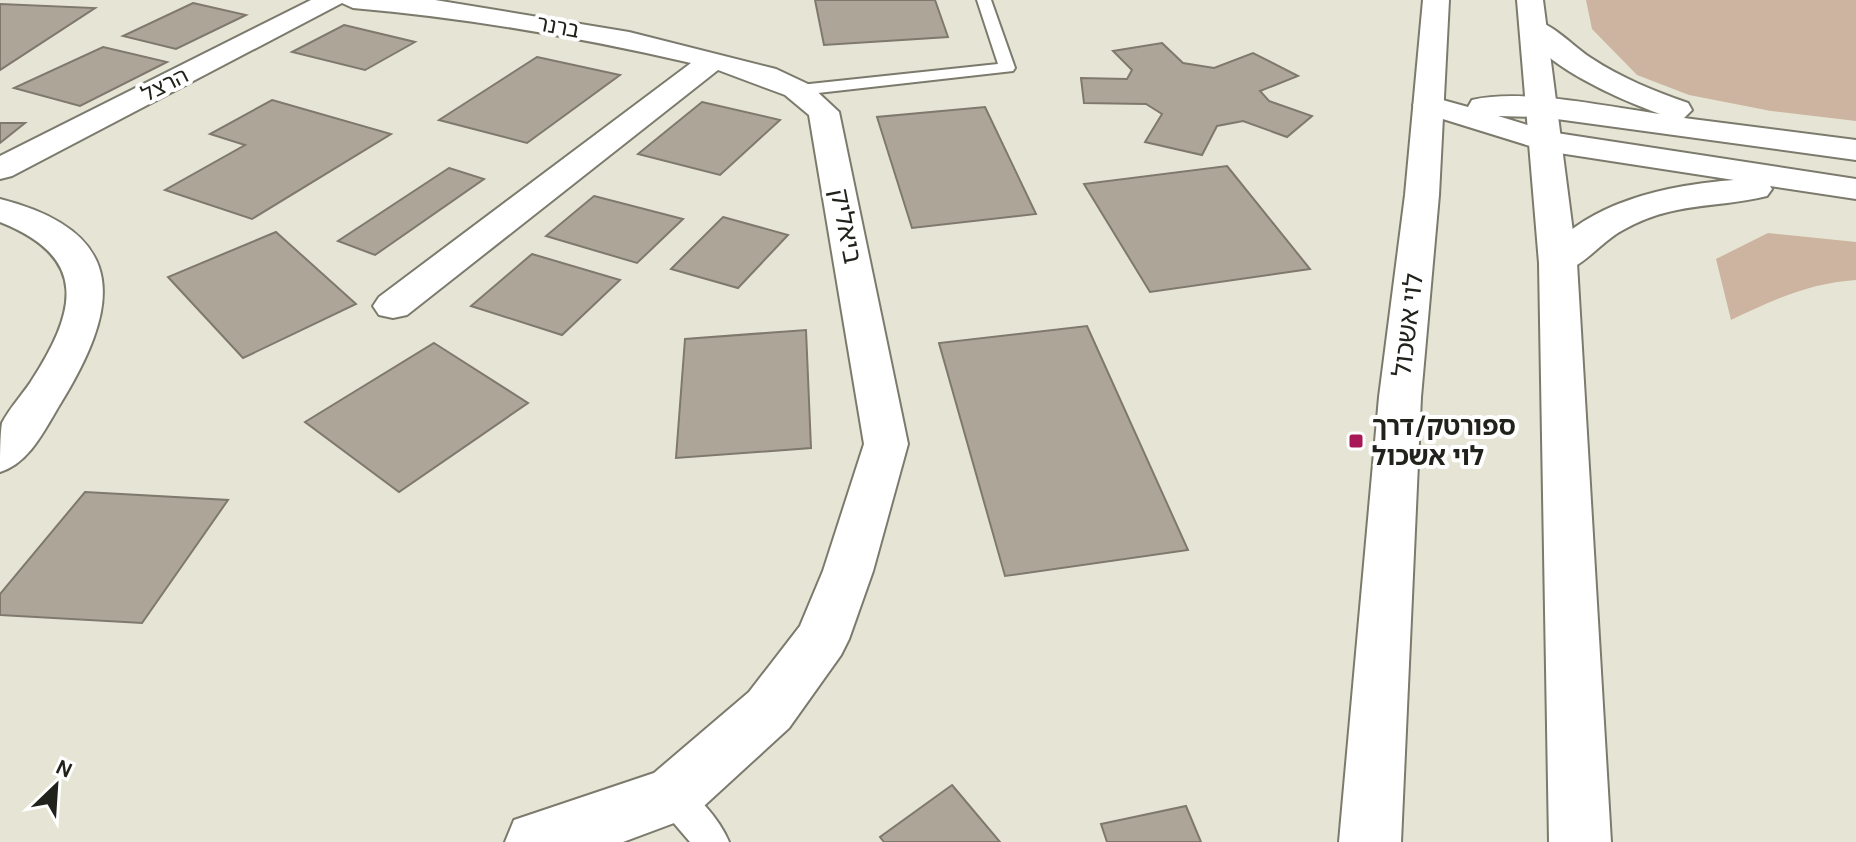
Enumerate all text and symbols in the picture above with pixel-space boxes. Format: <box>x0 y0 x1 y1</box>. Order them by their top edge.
street label: ברנר <box>534 10 582 44</box>
street label: הרצל <box>137 62 193 108</box>
street label: ביאליק <box>823 186 869 266</box>
street label: לוי אשכול <box>1386 271 1430 379</box>
place label: ספורטק/דרך לוי אשכול <box>1372 411 1516 472</box>
marker: ספורטק/דרך לוי אשכול <box>1347 432 1365 450</box>
north arrow <box>16 746 96 826</box>
text: N <box>51 754 77 784</box>

